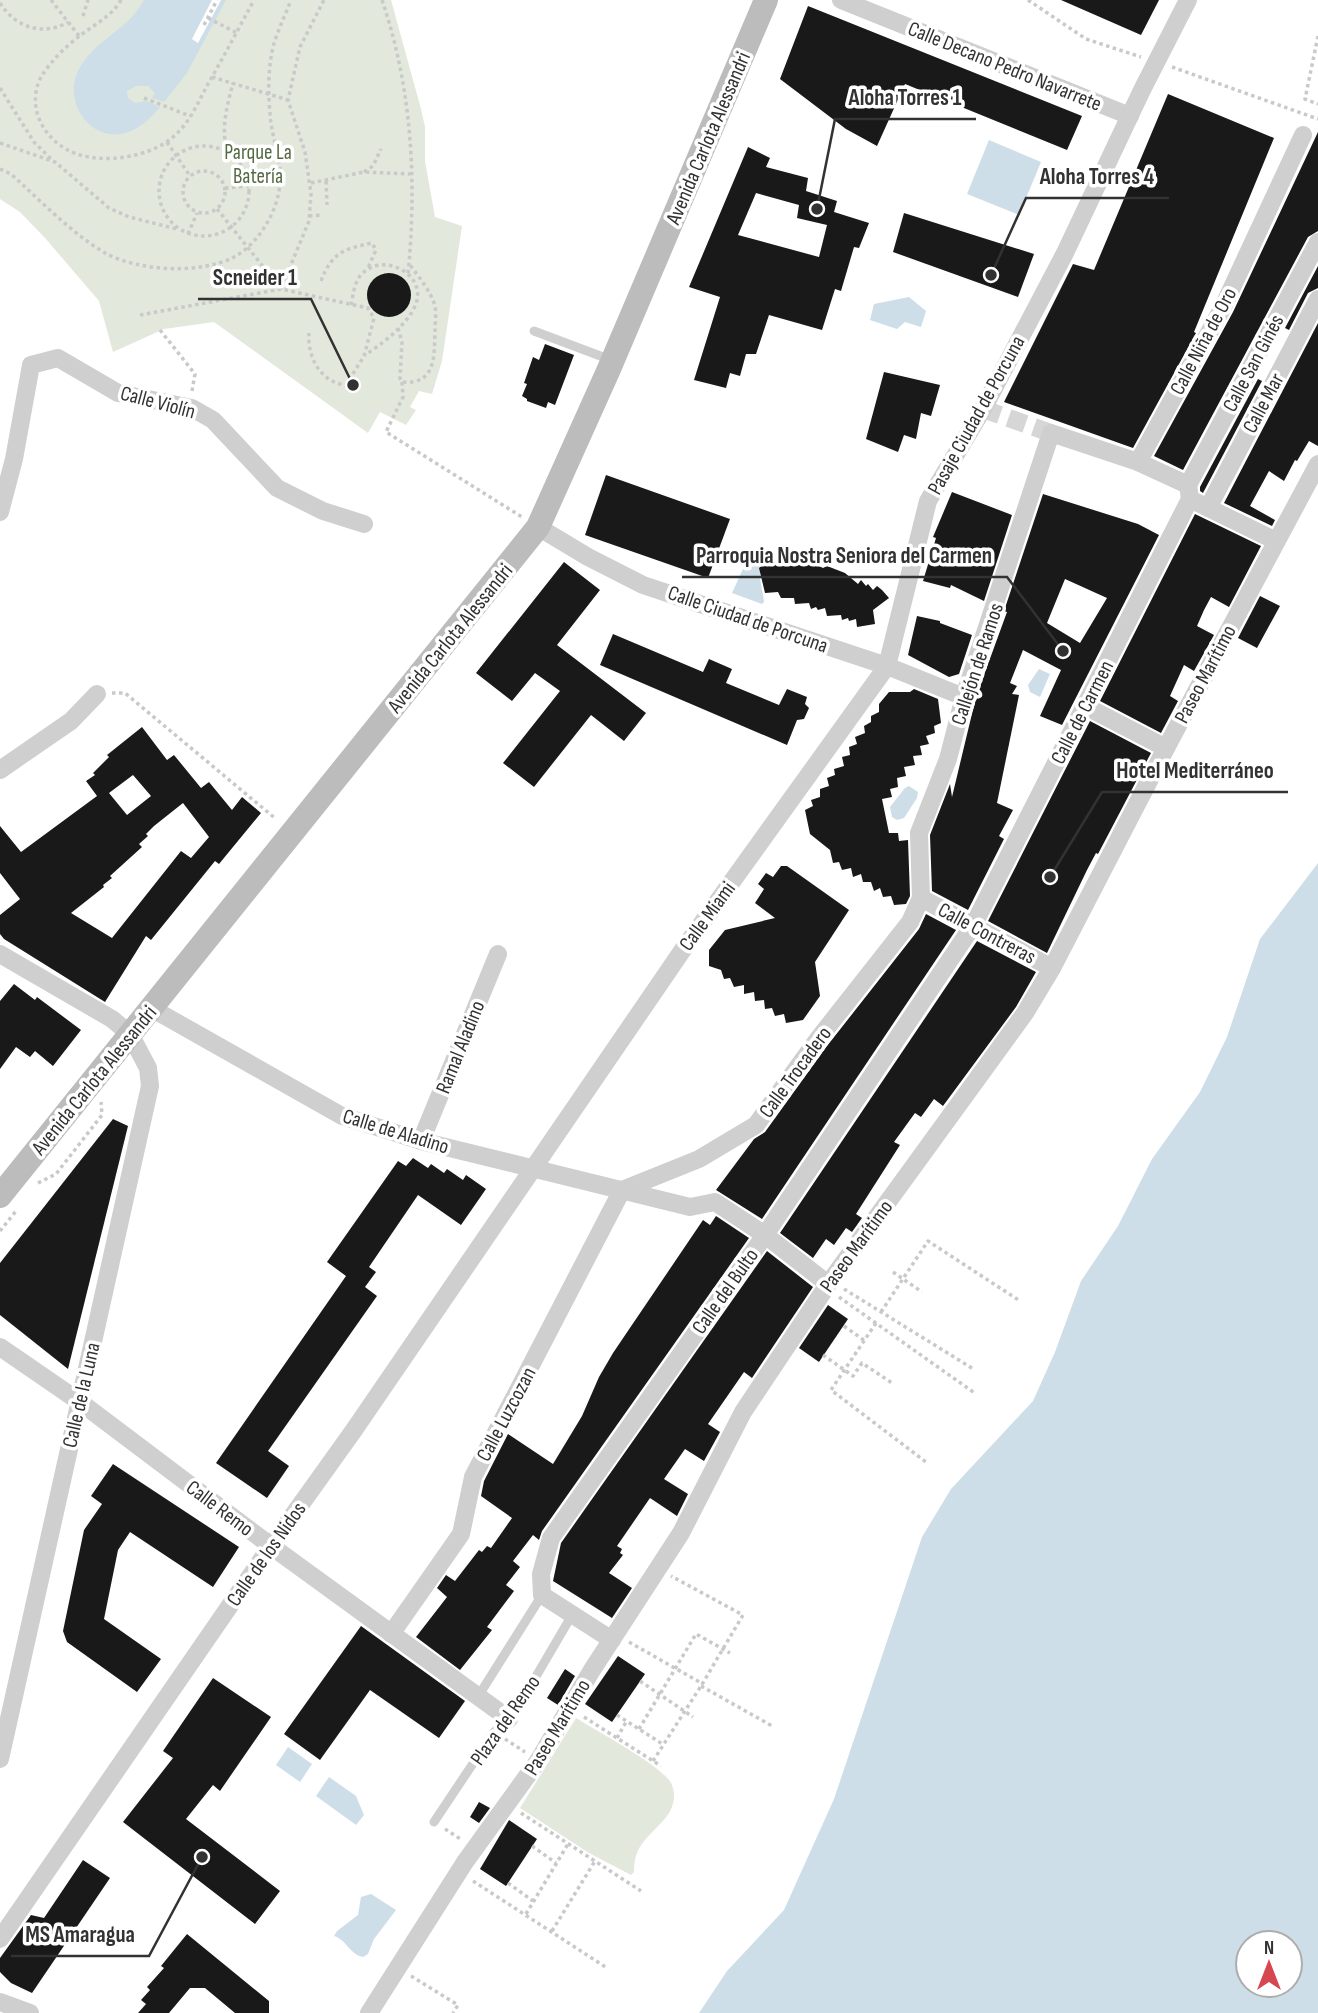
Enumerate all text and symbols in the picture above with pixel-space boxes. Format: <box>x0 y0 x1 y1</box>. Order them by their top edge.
street label: Calle Decano Pedro Navarrete <box>904 16 1105 117</box>
street label: Avenida Carlota Alessandri <box>660 48 756 229</box>
callout: Aloha Torres 1 <box>835 75 976 119</box>
text: Aloha Torres 1 <box>848 84 961 112</box>
park label: Parque La Batería <box>224 140 292 189</box>
callout: Aloha Torres 4 <box>1026 154 1169 198</box>
text: Aloha Torres 4 <box>1039 163 1155 191</box>
callout: Scneider 1 <box>198 255 311 299</box>
text: Scneider 1 <box>213 264 297 292</box>
street label: Calle Niña de Oro <box>1165 283 1242 399</box>
street label: Calle San Ginés <box>1217 310 1289 416</box>
street label: Pasaje Ciudad de Porcuna <box>922 332 1030 499</box>
street label: Calle Mar <box>1237 369 1290 437</box>
street label: Calle Violín <box>118 381 198 424</box>
callout: Parroquia Nostra Seniora del Carmen <box>682 533 1007 577</box>
text: Parroquia Nostra Seniora del Carmen <box>696 542 992 570</box>
street label: Avenida Carlota Alessandri <box>382 559 518 719</box>
street label: Calle Ciudad de Porcuna <box>665 580 831 659</box>
street label: Callejón de Ramos <box>946 600 1009 728</box>
street label: Paseo Marítimo <box>1169 621 1242 728</box>
street label: Calle de Carmen <box>1046 656 1119 768</box>
callout: Hotel Mediterráneo <box>1102 748 1288 792</box>
text: Hotel Mediterráneo <box>1116 757 1274 785</box>
street label: Calle Miami <box>674 877 741 956</box>
street label: Calle Contreras <box>934 897 1040 970</box>
street label: Ramal Aladino <box>431 997 490 1097</box>
street label: Avenida Carlota Alessandri <box>26 1001 162 1161</box>
street label: Calle Trocadero <box>754 1022 837 1123</box>
street label: Calle de Aladino <box>340 1103 452 1159</box>
street label: Paseo Marítimo <box>815 1195 898 1297</box>
street label: Calle del Bulto <box>687 1244 764 1339</box>
street label: Calle de la Luna <box>57 1340 106 1450</box>
street label: Calle Luzcozan <box>471 1363 542 1465</box>
street label: Calle Remo <box>181 1475 258 1542</box>
street label: Calle de los Nidos <box>221 1497 311 1611</box>
street label: Plaza del Remo <box>465 1670 546 1770</box>
street label: Paseo Marítimo <box>519 1675 596 1780</box>
callout: MS Amaragua <box>11 1912 149 1956</box>
text: MS Amaragua <box>25 1921 135 1949</box>
north arrow <box>1234 1929 1304 1999</box>
text: N <box>1264 1937 1274 1960</box>

